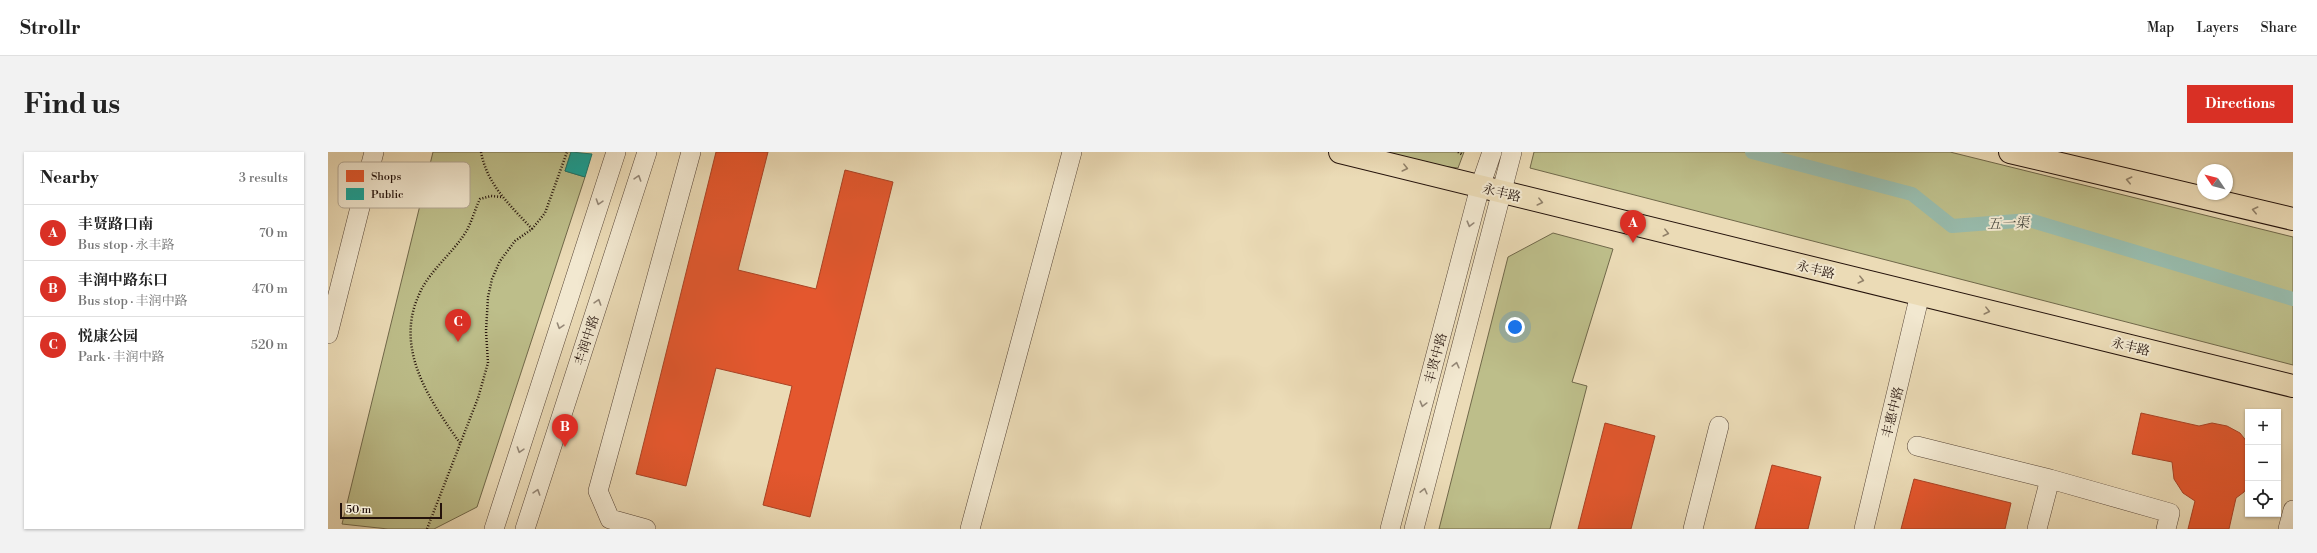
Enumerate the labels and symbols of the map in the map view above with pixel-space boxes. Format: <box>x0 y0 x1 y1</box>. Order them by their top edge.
legend <box>338 162 470 208</box>
one-way arrow <box>1401 163 1408 172</box>
north arrow <box>2197 164 2233 200</box>
text: Shops <box>371 170 401 184</box>
one-way arrow <box>633 174 642 181</box>
one-way arrow <box>2125 176 2132 184</box>
street label: 永丰路 <box>1481 180 1523 205</box>
text: Public <box>371 188 404 202</box>
one-way arrow <box>1537 197 1543 205</box>
one-way arrow <box>596 199 604 206</box>
one-way arrow <box>2252 206 2258 214</box>
pin: A <box>1620 210 1646 243</box>
water label: 五一渠 <box>1987 214 2031 234</box>
one-way arrow <box>1466 221 1475 228</box>
one-way arrow <box>1662 228 1669 237</box>
street label: 永丰路 <box>1795 257 1837 282</box>
one-way arrow <box>1857 275 1864 284</box>
one-way arrow <box>593 298 602 305</box>
one-way arrow <box>1984 306 1990 314</box>
pin: C <box>445 309 471 342</box>
street label: 丰润中路 <box>571 313 603 368</box>
your location <box>1505 317 1525 337</box>
one-way arrow <box>556 323 564 330</box>
street label: 丰贤中路 <box>1422 331 1450 385</box>
street label: 永丰路 <box>2110 334 2152 359</box>
one-way arrow <box>1451 362 1459 368</box>
street label: 丰惠中路 <box>1879 385 1907 439</box>
one-way arrow <box>1419 401 1428 408</box>
pin: B <box>552 414 578 447</box>
one-way arrow <box>516 446 525 453</box>
one-way arrow <box>1419 488 1427 494</box>
one-way arrow <box>532 489 541 496</box>
scale bar <box>340 501 442 520</box>

